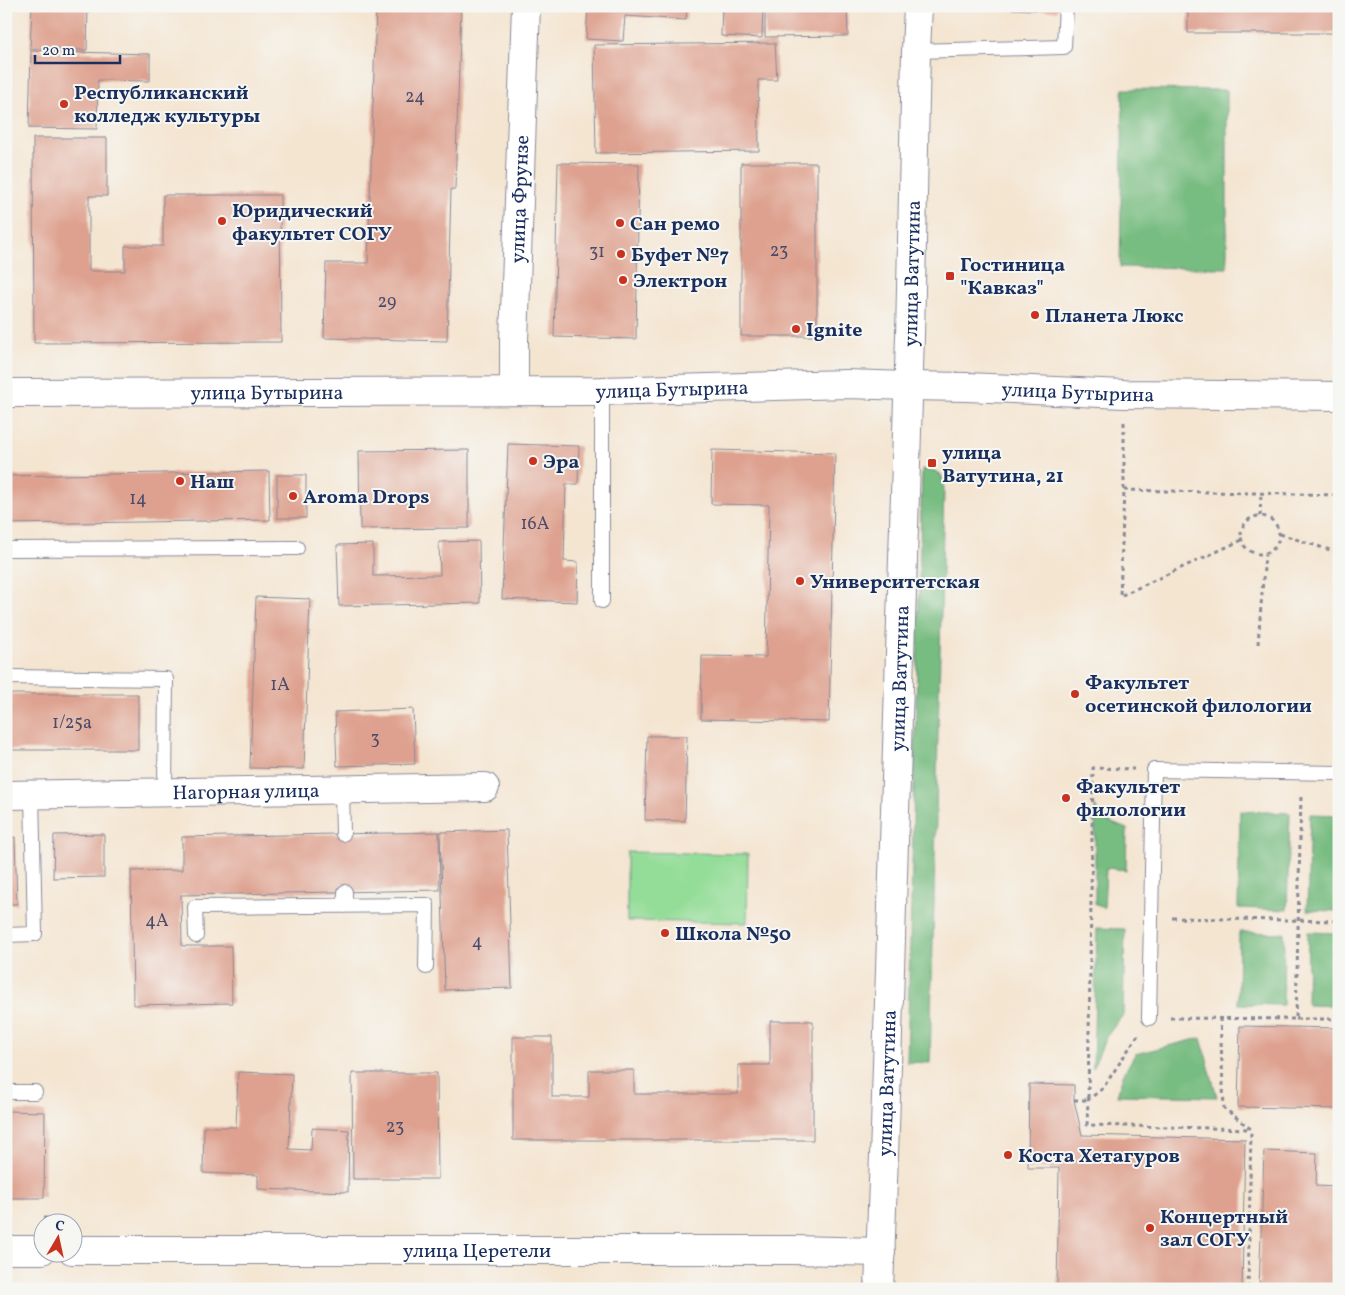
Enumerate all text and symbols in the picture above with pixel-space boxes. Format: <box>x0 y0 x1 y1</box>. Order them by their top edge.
scale bar <box>35 32 120 64</box>
text: 20 m <box>42 41 75 62</box>
place label: Республиканский колледж культуры <box>74 80 260 131</box>
house number: 24 <box>405 85 425 110</box>
marker: Республиканский колледж культуры <box>58 98 70 110</box>
street label: улица Фрунзе <box>505 135 537 264</box>
place label: Юридический факультет СОГУ <box>232 198 392 249</box>
street label: улица Ватутина <box>898 200 929 347</box>
place label: Сан ремо <box>630 211 720 239</box>
marker: Юридический факультет СОГУ <box>216 215 228 227</box>
marker: Сан ремо <box>614 217 626 229</box>
house number: 23 <box>770 239 788 264</box>
house number: 31 <box>589 240 605 265</box>
place label: Буфет №7 <box>631 242 729 270</box>
marker: Буфет №7 <box>615 248 627 260</box>
place label: Гостиница "Кавказ" <box>960 252 1065 303</box>
place label: Электрон <box>633 268 727 296</box>
marker: Гостиница "Кавказ" <box>944 270 956 282</box>
marker: Электрон <box>617 274 629 286</box>
house number: 29 <box>378 290 396 315</box>
place label: Планета Люкс <box>1045 303 1184 331</box>
marker: Планета Люкс <box>1029 309 1041 321</box>
place label: Ignite <box>806 317 863 345</box>
marker: Ignite <box>790 323 802 335</box>
street label: улица Бутырина <box>595 375 749 407</box>
street label: улица Бутырина <box>1001 377 1154 410</box>
street label: улица Бутырина <box>190 380 344 408</box>
place label: улица Ватутина, 21 <box>942 440 1064 491</box>
place label: Эра <box>543 449 579 477</box>
marker: Эра <box>527 455 539 467</box>
marker: улица Ватутина, 21 <box>926 457 938 469</box>
place label: Наш <box>190 469 234 497</box>
marker: Наш <box>174 475 186 487</box>
place label: Aroma Drops <box>303 484 430 512</box>
house number: 14 <box>129 487 147 512</box>
marker: Aroma Drops <box>287 490 299 502</box>
house number: 16А <box>521 512 550 537</box>
place label: Университетская <box>810 569 980 597</box>
marker: Университетская <box>794 575 806 587</box>
street label: улица Ватутина <box>885 605 917 752</box>
place label: Факультет осетинской филологии <box>1085 670 1312 721</box>
house number: 1А <box>270 673 290 698</box>
marker: Факультет осетинской филологии <box>1069 688 1081 700</box>
house number: 1/25а <box>52 711 92 736</box>
house number: 3 <box>370 727 380 752</box>
place label: Факультет филологии <box>1076 774 1186 825</box>
street label: Нагорная улица <box>172 778 320 808</box>
marker: Факультет филологии <box>1060 792 1072 804</box>
house number: 4А <box>145 909 169 934</box>
place label: Школа №50 <box>675 921 791 949</box>
marker: Школа №50 <box>659 927 671 939</box>
house number: 4 <box>472 930 482 955</box>
street label: улица Ватутина <box>872 1009 905 1157</box>
house number: 23 <box>386 1115 404 1140</box>
place label: Коста Хетагуров <box>1018 1143 1180 1171</box>
marker: Коста Хетагуров <box>1002 1149 1014 1161</box>
place label: Концертный зал СОГУ <box>1160 1204 1288 1255</box>
north arrow <box>32 1212 82 1262</box>
text: С <box>54 1217 66 1237</box>
marker: Концертный зал СОГУ <box>1144 1222 1156 1234</box>
street label: улица Церетели <box>403 1238 551 1266</box>

